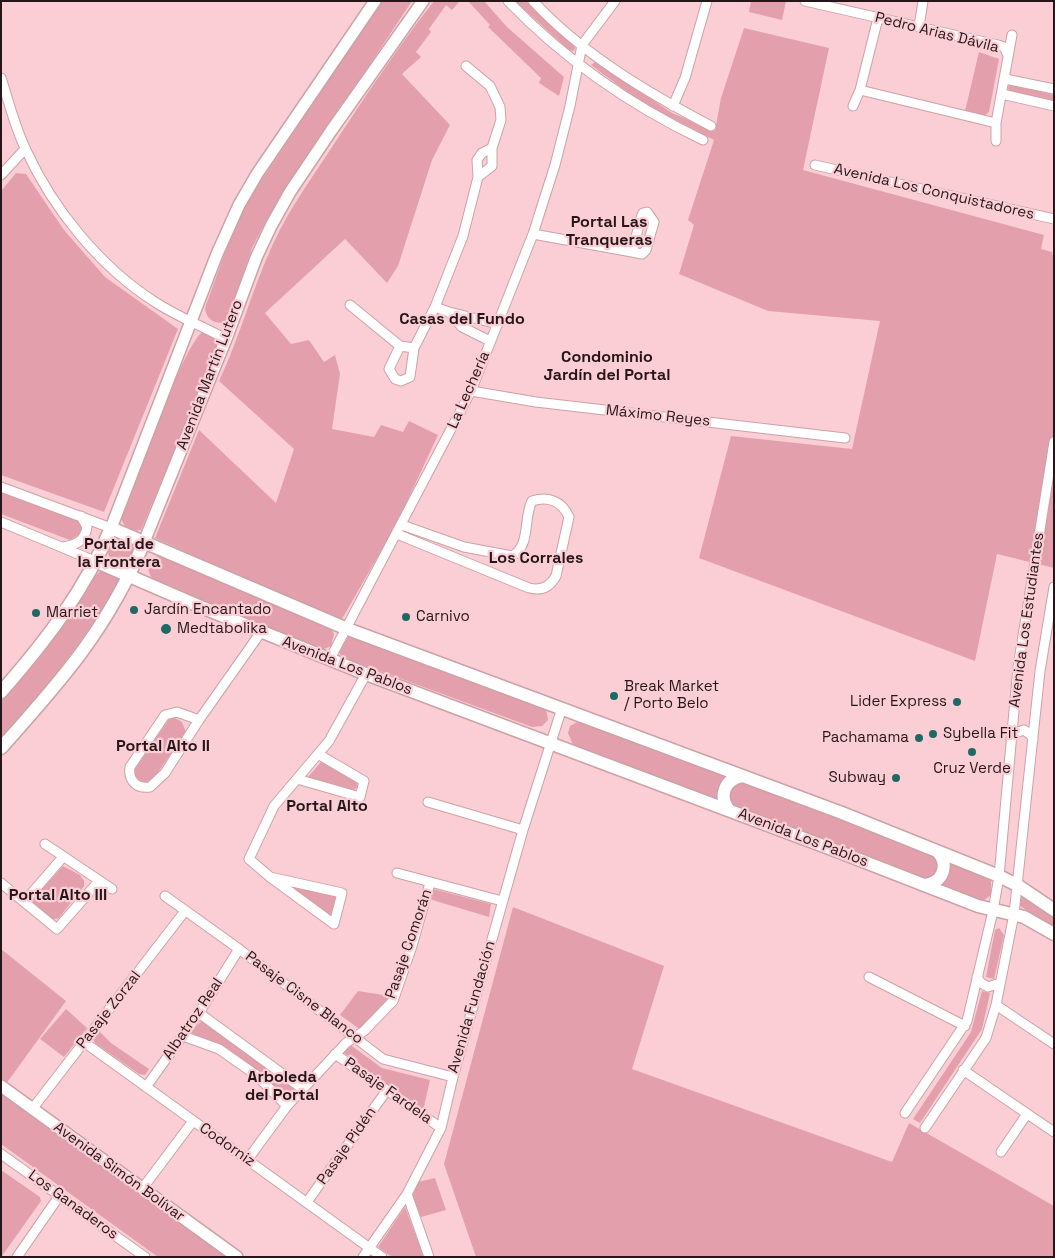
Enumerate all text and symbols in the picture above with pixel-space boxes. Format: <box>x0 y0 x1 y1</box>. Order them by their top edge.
street label: Pedro Arias Dávila <box>873 9 1001 57</box>
street label: Avenida Los Conquistadores <box>832 160 1036 224</box>
district label: Portal Las Tranqueras <box>566 213 652 251</box>
street label: Avenida Martín Lutero <box>173 297 247 453</box>
district label: Casas del Fundo <box>399 310 525 330</box>
district label: Condominio Jardín del Portal <box>543 348 671 386</box>
street label: La Lechería <box>444 349 494 431</box>
street label: Máximo Reyes <box>605 402 711 430</box>
street label: Avenida Los Estudiantes <box>1006 531 1048 709</box>
district label: Portal de la Frontera <box>77 535 161 573</box>
district label: Los Corrales <box>489 549 583 569</box>
place label: Jardín Encantado <box>144 601 271 619</box>
place label: Marriet <box>46 604 98 622</box>
marker: Jardín Encantado <box>128 604 140 616</box>
marker: Marriet <box>30 607 42 619</box>
place label: Carnivo <box>416 608 470 626</box>
marker: Carnivo <box>400 611 412 623</box>
place label: Medtabolika <box>177 620 267 638</box>
marker: Medtabolika <box>159 622 173 636</box>
street label: Avenida Los Pablos <box>279 633 415 699</box>
place label: Break Market / Porto Belo <box>624 678 719 713</box>
marker: Break Market / Porto Belo <box>608 690 620 702</box>
place label: Lider Express <box>850 693 947 711</box>
marker: Lider Express <box>951 696 963 708</box>
place label: Sybella Fit <box>943 725 1018 743</box>
marker: Sybella Fit <box>927 728 939 740</box>
place label: Pachamama <box>822 729 909 747</box>
marker: Pachamama <box>913 732 925 744</box>
district label: Portal Alto II <box>116 737 210 757</box>
marker: Cruz Verde <box>966 746 978 758</box>
place label: Cruz Verde <box>933 760 1011 778</box>
place label: Subway <box>829 769 886 787</box>
marker: Subway <box>890 772 902 784</box>
district label: Portal Alto <box>286 797 368 817</box>
street label: Avenida Los Pablos <box>735 805 871 871</box>
district label: Portal Alto III <box>9 886 107 906</box>
street label: Pasaje Comorán <box>382 887 436 1001</box>
street label: Avenida Fundación <box>445 939 499 1075</box>
street label: Pasaje Cisne Blanco <box>241 948 367 1048</box>
street label: Pasaje Zorzal <box>73 968 145 1052</box>
street label: Albatroz Real <box>159 975 227 1063</box>
street label: Pasaje Fardela <box>341 1054 435 1128</box>
district label: Arboleda del Portal <box>245 1068 319 1106</box>
street label: Pasaje Pidén <box>314 1104 380 1188</box>
street label: Avenida Simón Bolívar <box>50 1118 188 1226</box>
street label: Codorniz <box>196 1119 258 1171</box>
street label: Los Ganaderos <box>25 1166 121 1244</box>

